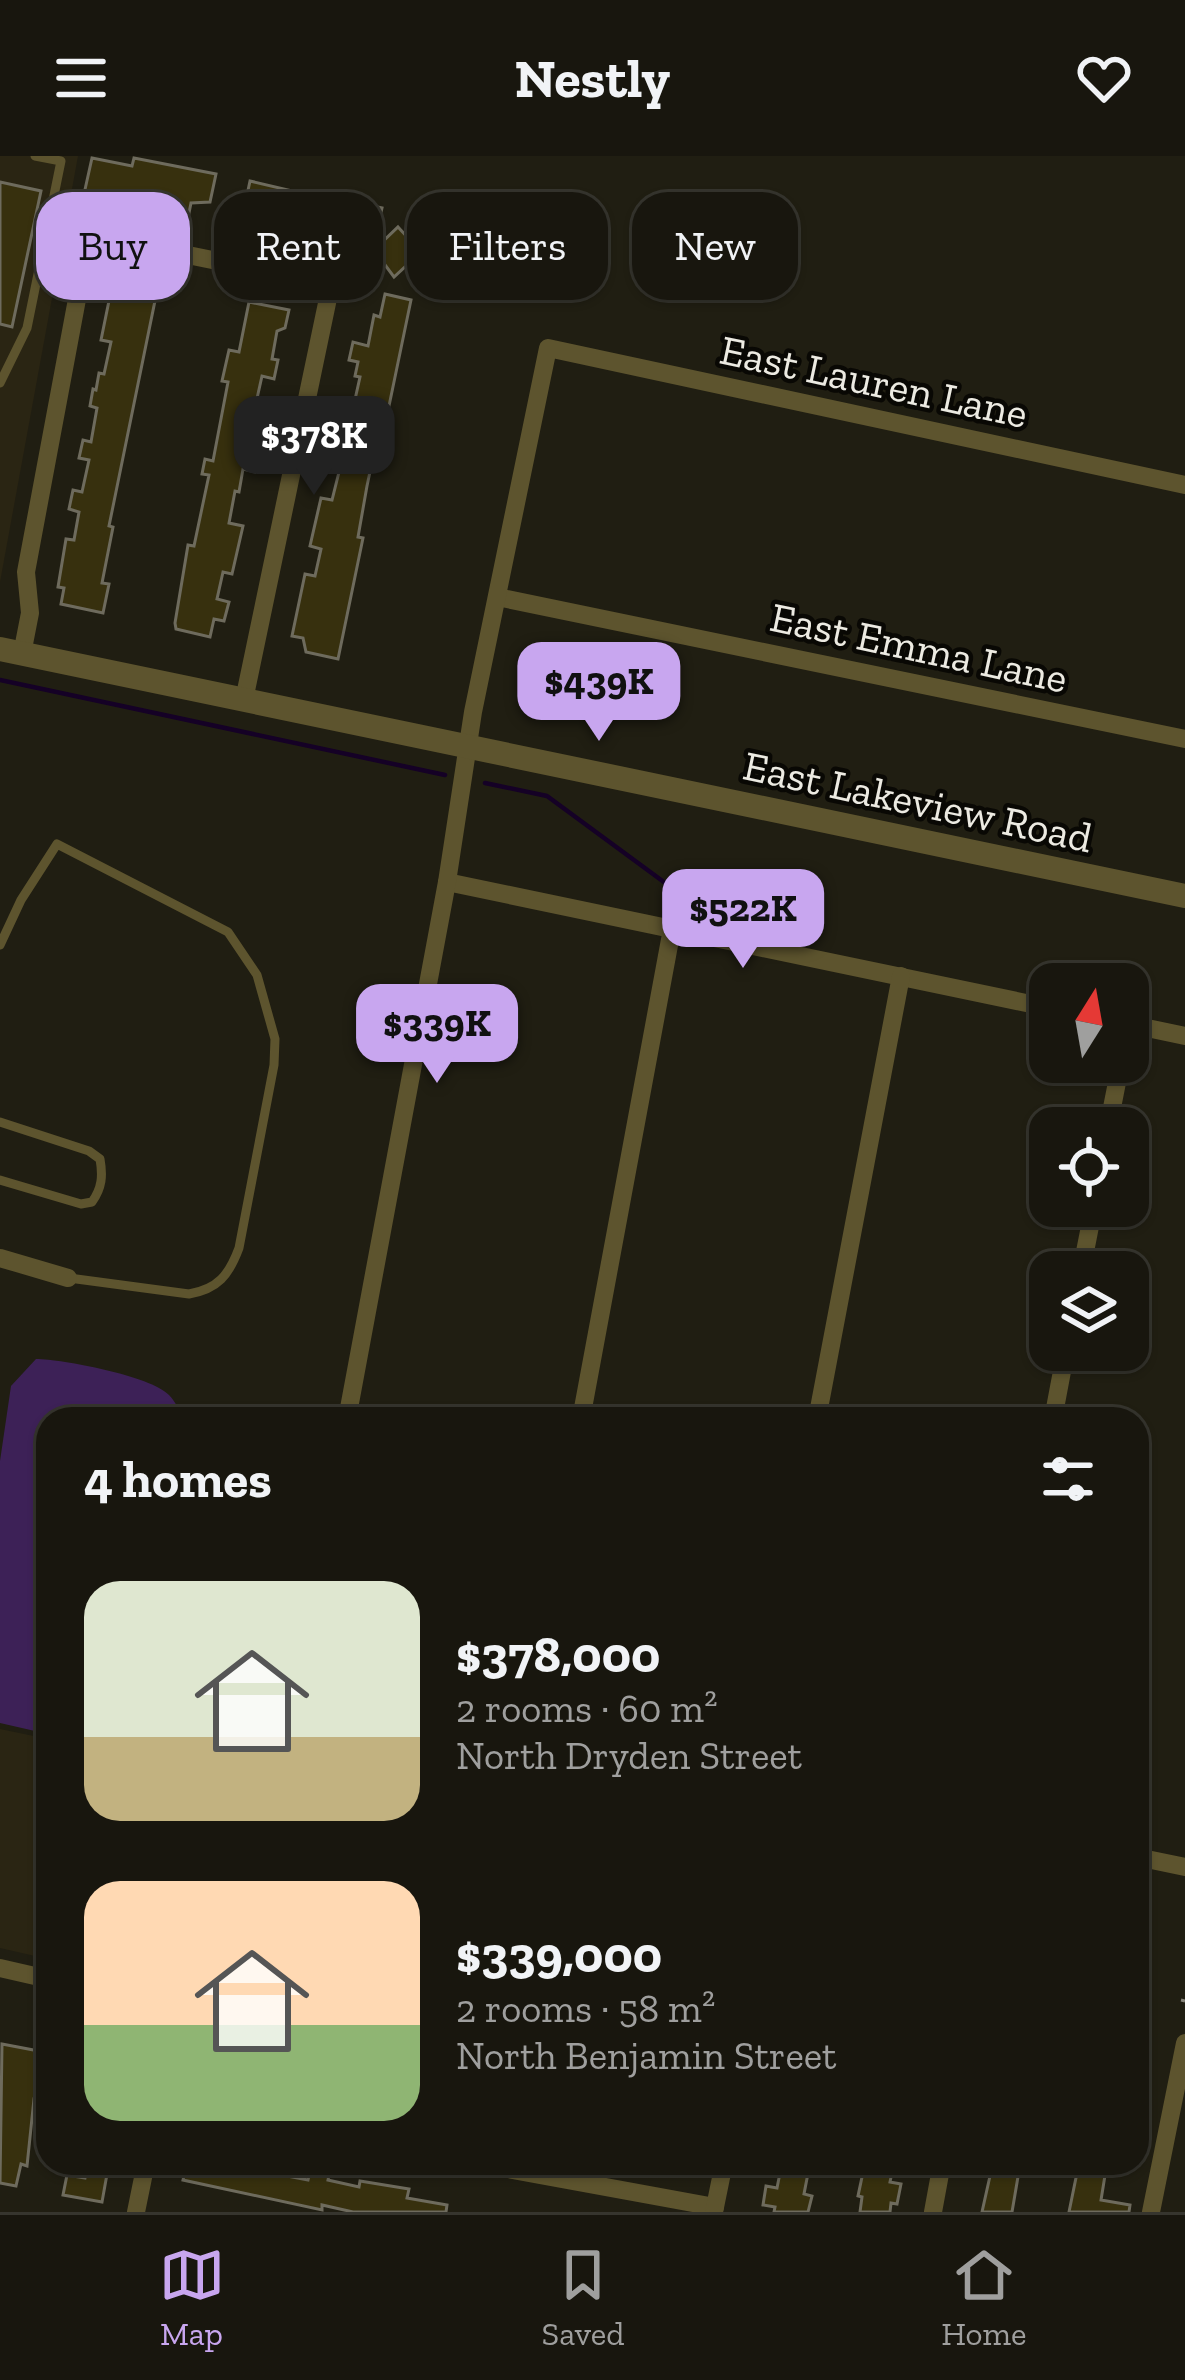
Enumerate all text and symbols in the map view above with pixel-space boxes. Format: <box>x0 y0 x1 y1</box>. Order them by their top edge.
icon: menu <box>48 45 114 111</box>
icon: heart <box>1071 45 1137 111</box>
text: Nestly <box>515 46 670 111</box>
chip: Buy <box>36 192 190 300</box>
chip: Rent <box>214 192 383 300</box>
chip: Filters <box>407 192 608 300</box>
chip: New <box>632 192 798 300</box>
street label: East Lauren Lane <box>715 324 1032 439</box>
pin: $378K <box>230 396 398 498</box>
text: $378K <box>261 411 367 458</box>
street label: East Emma Lane <box>766 591 1072 704</box>
pin: $439K <box>515 642 683 744</box>
text: $439K <box>544 657 654 704</box>
street label: East Lakeview Road <box>739 740 1097 863</box>
pin: $522K <box>659 869 827 971</box>
text: $522K <box>689 884 797 931</box>
north arrow <box>1029 963 1149 1083</box>
map controls <box>1029 963 1149 1371</box>
pin: $339K <box>353 984 521 1086</box>
text: $339K <box>383 999 491 1046</box>
button: locate <box>1029 1107 1149 1227</box>
button: layers <box>1029 1251 1149 1371</box>
icon: filters <box>1035 1446 1101 1512</box>
text: 4 homes <box>84 1449 272 1510</box>
text: $378,000 <box>456 1624 660 1685</box>
icon: home <box>180 1629 324 1773</box>
text: 2 rooms · 60 m² <box>456 1685 718 1732</box>
text: North Dryden Street <box>456 1732 802 1779</box>
text: $339,000 <box>456 1924 662 1985</box>
icon: home <box>180 1929 324 2073</box>
text: 2 rooms · 58 m² <box>456 1985 715 2032</box>
text: North Benjamin Street <box>456 2032 837 2079</box>
tab: Map <box>159 2242 225 2353</box>
tab: Saved <box>542 2242 624 2353</box>
tab: Home <box>941 2242 1026 2353</box>

